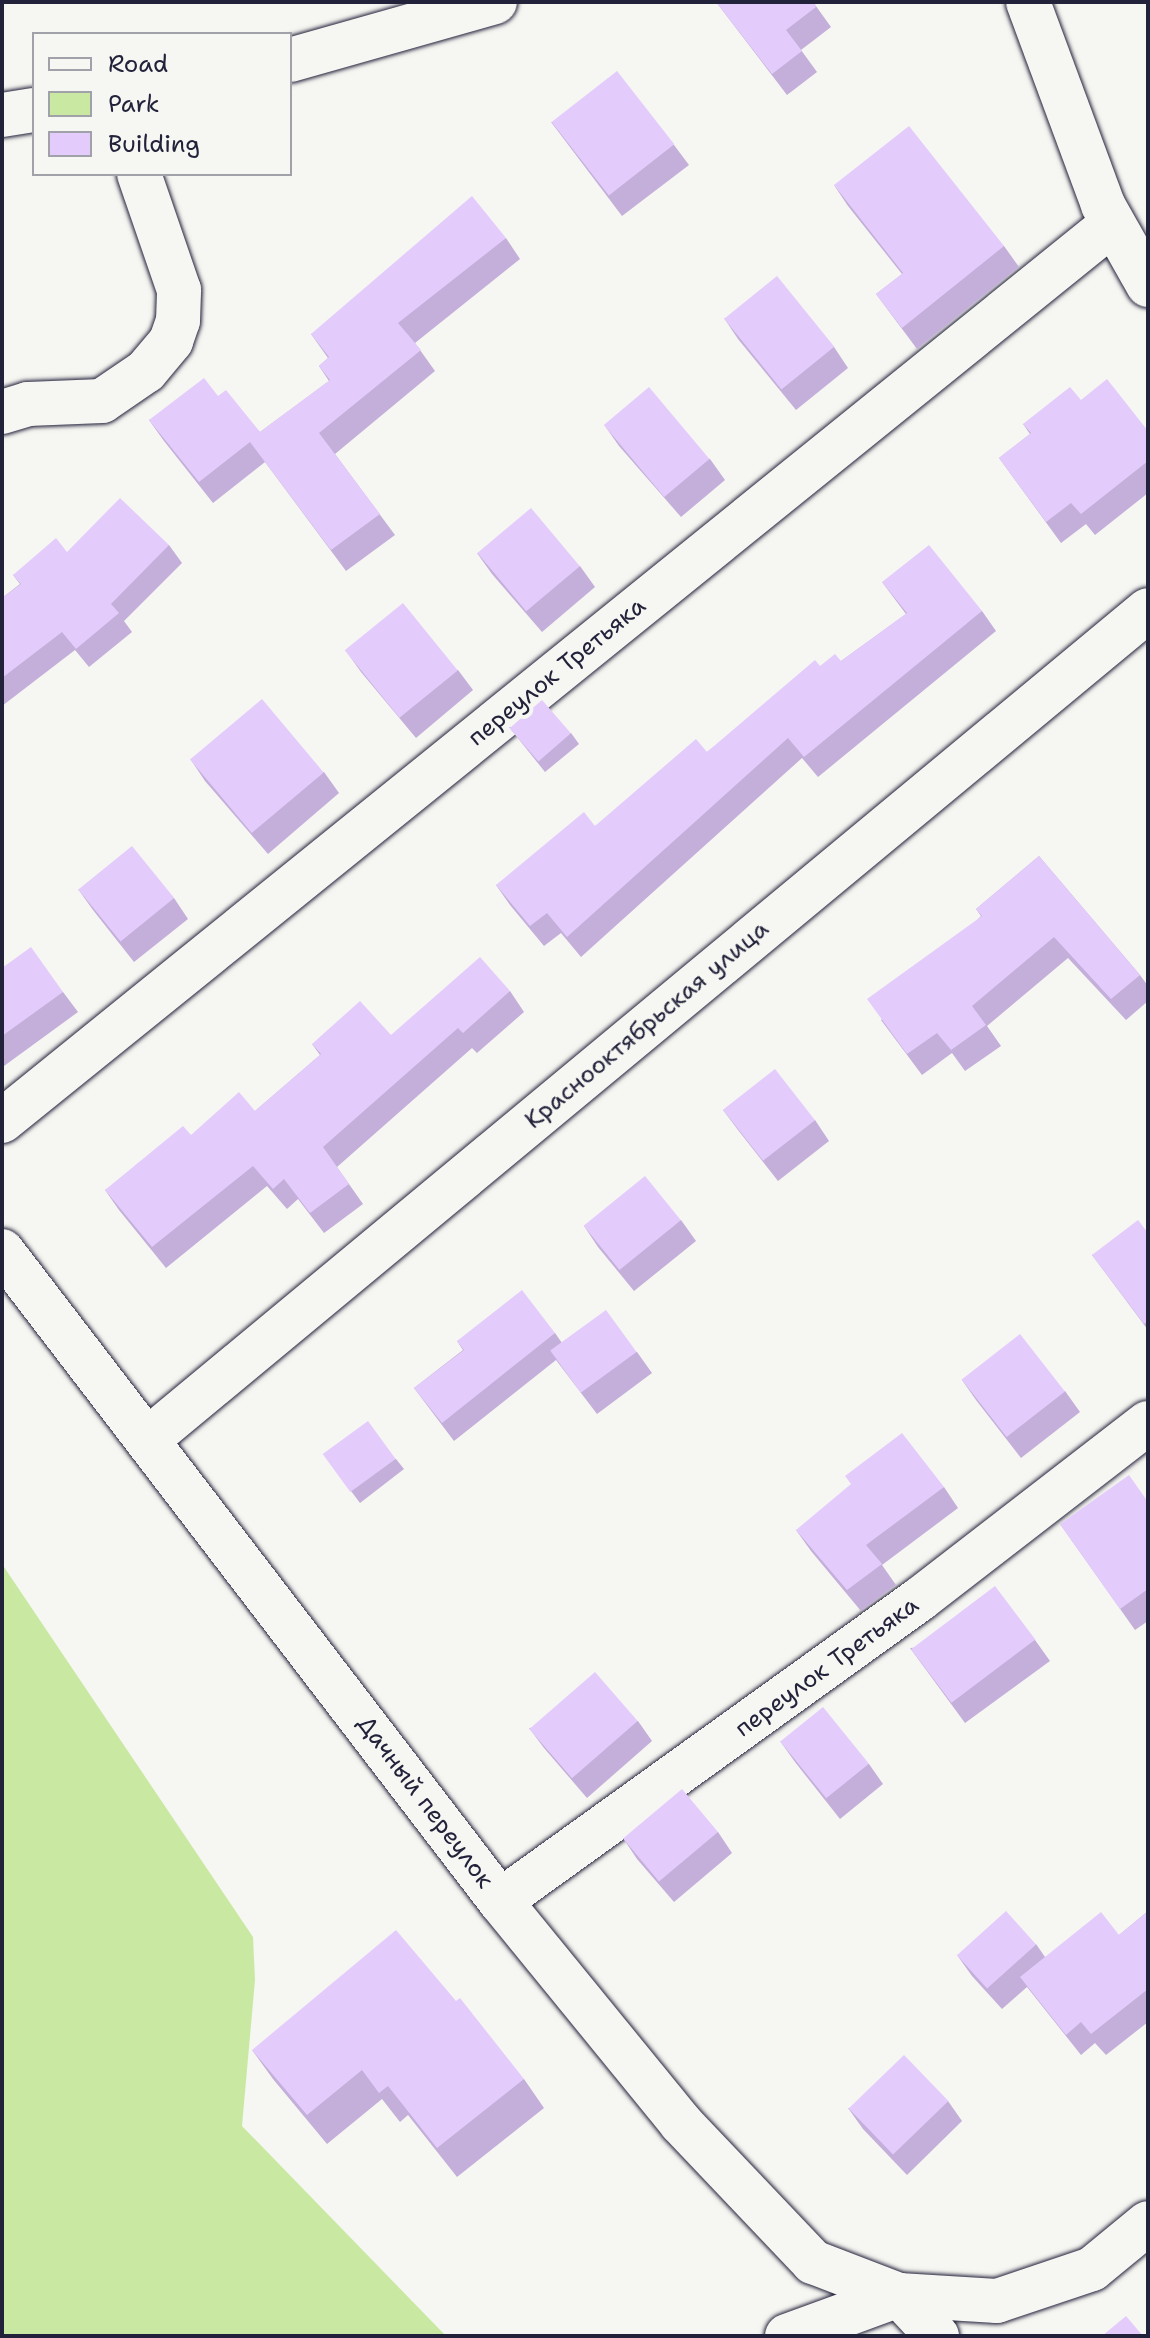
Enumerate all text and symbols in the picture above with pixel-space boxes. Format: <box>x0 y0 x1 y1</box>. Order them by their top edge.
legend <box>32 32 292 176</box>
text: Road <box>108 48 168 80</box>
text: Park <box>108 88 160 120</box>
text: Building <box>108 128 200 160</box>
street label: переулок Третьяка <box>462 592 652 752</box>
street label: Краснооктябрьская улица <box>519 915 775 1135</box>
street label: переулок Третьяка <box>730 1591 924 1743</box>
street label: Дачный переулок <box>351 1710 499 1894</box>

